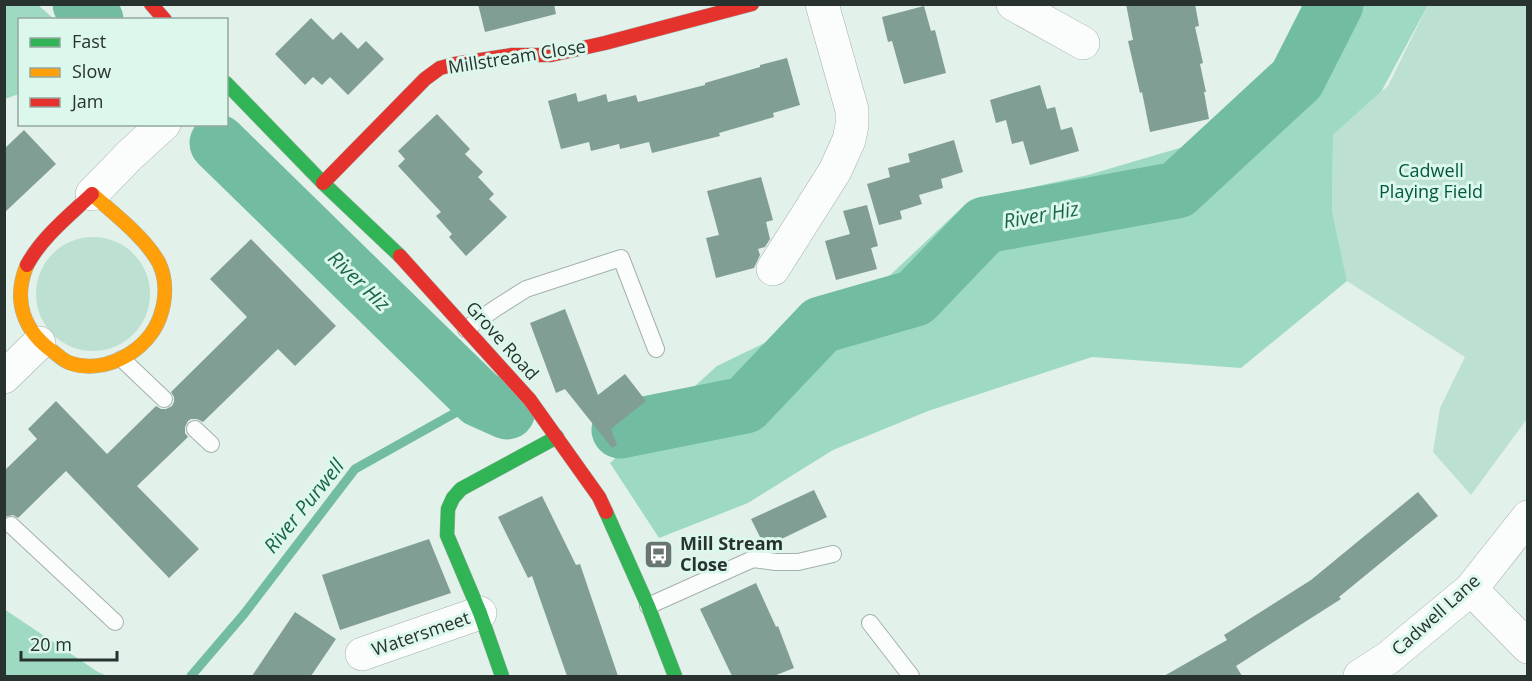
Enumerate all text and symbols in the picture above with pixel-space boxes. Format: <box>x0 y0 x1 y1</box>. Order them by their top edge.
legend <box>18 18 228 126</box>
text: Fast <box>72 29 106 53</box>
street label: Millstream Close <box>446 33 587 79</box>
text: Slow <box>72 59 111 83</box>
text: Jam <box>70 89 104 113</box>
park label: Cadwell Playing Field <box>1379 158 1483 203</box>
water label: River Hiz <box>1001 195 1081 234</box>
water label: River Hiz <box>323 244 396 317</box>
street label: Grove Road <box>461 296 544 385</box>
water label: River Purwell <box>257 452 351 558</box>
place label: Mill Stream Close <box>680 531 783 576</box>
bus stop icon: Mill Stream Close <box>643 538 675 570</box>
street label: Cadwell Lane <box>1386 568 1485 660</box>
street label: Watersmeet <box>368 605 473 661</box>
scale bar <box>21 624 117 662</box>
text: 20 m <box>30 632 72 656</box>

